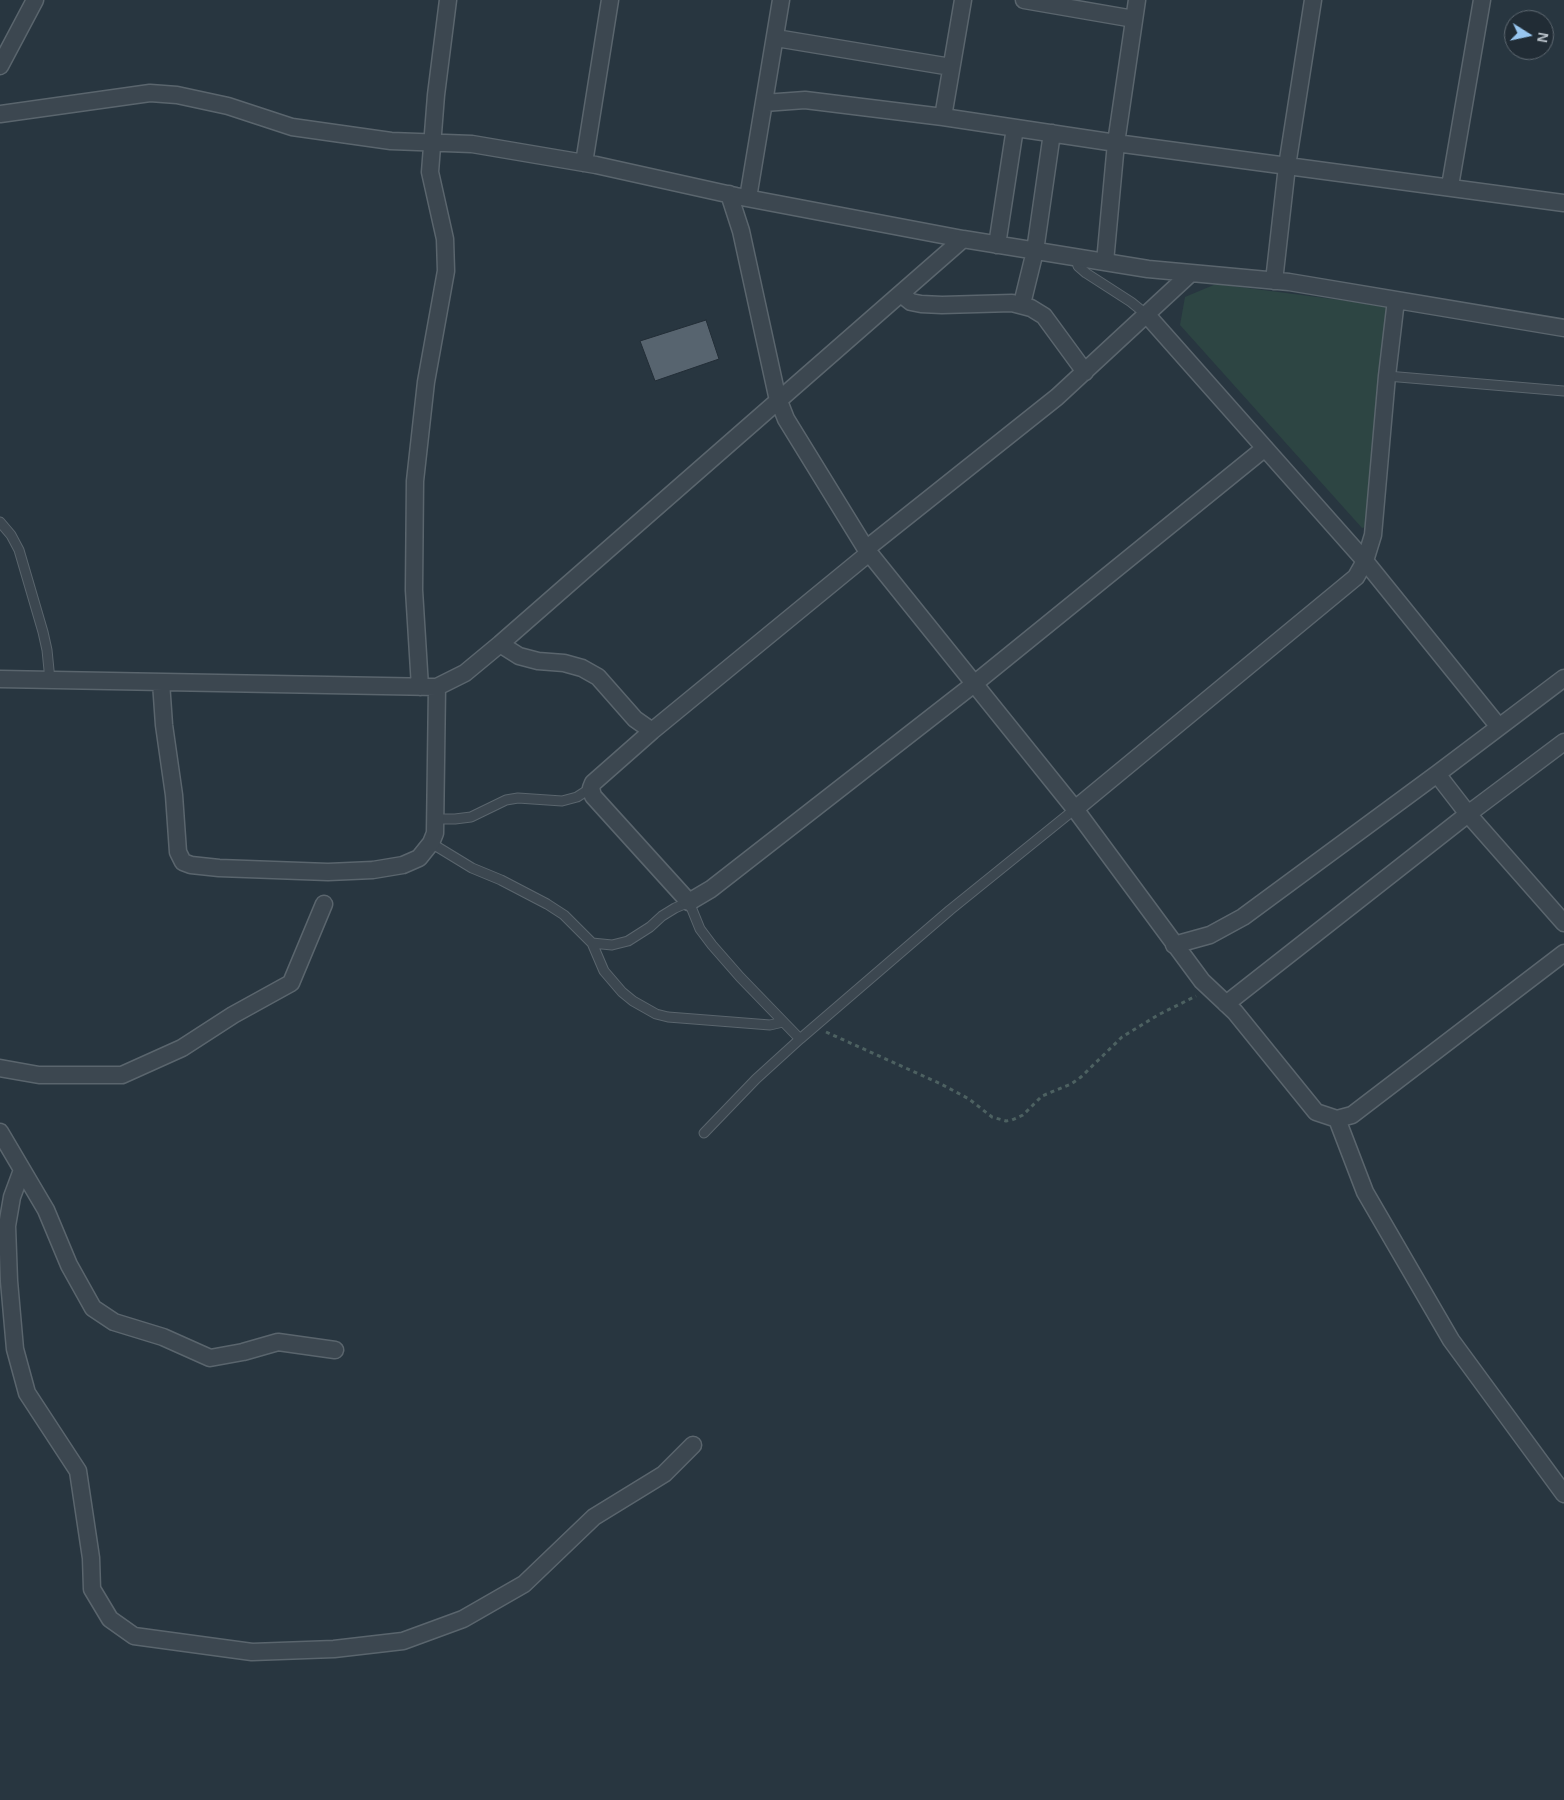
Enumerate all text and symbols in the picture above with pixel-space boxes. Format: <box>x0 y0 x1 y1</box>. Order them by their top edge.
north arrow <box>1504 10 1554 60</box>
text: N <box>1534 31 1552 44</box>

